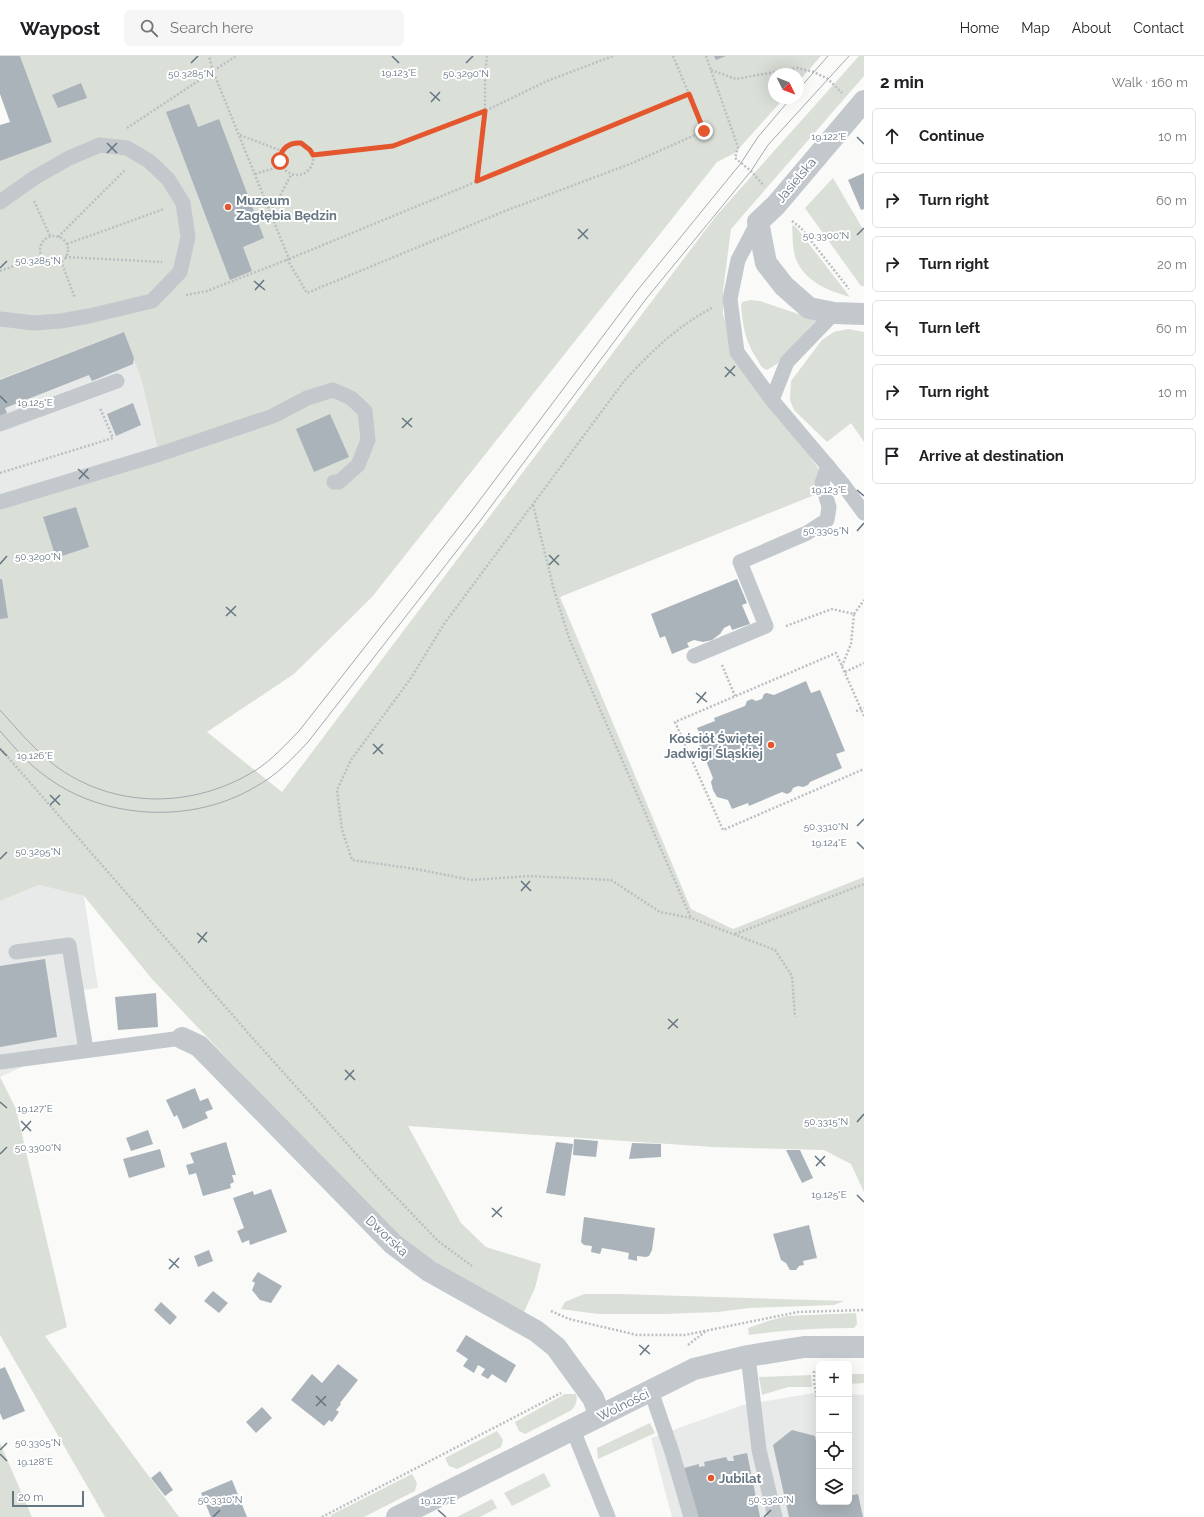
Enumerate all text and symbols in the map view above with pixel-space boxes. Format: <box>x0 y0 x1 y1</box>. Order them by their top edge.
search box <box>124 10 404 46</box>
text: Waypost <box>20 17 100 39</box>
icon: search <box>138 17 160 39</box>
text: Search here <box>170 19 253 37</box>
text: Home <box>960 20 999 36</box>
text: Map <box>1021 20 1050 36</box>
text: About <box>1072 20 1111 36</box>
text: Contact <box>1133 20 1184 36</box>
text: 19.123°E <box>381 67 417 78</box>
text: 50.3285°N <box>168 68 214 79</box>
text: 50.3290°N <box>443 68 489 79</box>
north arrow <box>768 68 804 104</box>
text: 2 min <box>880 72 924 92</box>
text: Walk · 160 m <box>1112 75 1188 90</box>
route end <box>695 122 713 140</box>
icon: ahead <box>881 125 903 147</box>
text: Continue <box>919 127 984 145</box>
text: 10 m <box>1158 129 1187 144</box>
text: 19.122°E <box>811 131 847 142</box>
route start <box>271 152 289 170</box>
street label: Jasielska <box>773 155 819 205</box>
icon: right <box>881 189 903 211</box>
text: Turn right <box>919 191 989 209</box>
place label: Muzeum Zagłębia Będzin <box>236 193 337 223</box>
text: 60 m <box>1156 193 1187 208</box>
marker: Muzeum Zagłębia Będzin <box>223 202 233 212</box>
text: 50.3300°N <box>803 230 849 241</box>
icon: right <box>881 253 903 275</box>
text: 50.3285°N <box>15 255 61 266</box>
text: Turn right <box>919 255 989 273</box>
text: 20 m <box>1157 257 1187 272</box>
icon: left <box>881 317 903 339</box>
text: Turn left <box>919 319 980 337</box>
text: 60 m <box>1156 321 1187 336</box>
icon: right <box>881 381 903 403</box>
text: Turn right <box>919 383 989 401</box>
text: 10 m <box>1158 385 1187 400</box>
text: 19.125°E <box>17 397 53 408</box>
icon: arrive <box>881 445 903 467</box>
text: Arrive at destination <box>919 447 1064 465</box>
text: 19.123°E <box>811 484 847 495</box>
text: 50.3305°N <box>803 525 849 536</box>
text: 50.3290°N <box>15 551 61 562</box>
place label: Kościół Świętej Jadwigi Śląskiej <box>664 731 763 761</box>
marker: Kościół Świętej Jadwigi Śląskiej <box>766 740 776 750</box>
text: 19.126°E <box>17 750 53 761</box>
text: 50.3310°N <box>804 821 848 832</box>
text: 19.124°E <box>811 837 847 848</box>
text: 50.3295°N <box>15 846 61 857</box>
text: 19.127°E <box>17 1103 53 1114</box>
text: 50.3315°N <box>804 1116 848 1127</box>
text: 50.3300°N <box>15 1142 61 1153</box>
text: 19.125°E <box>811 1189 847 1200</box>
street label: Dworska <box>363 1213 411 1259</box>
map controls <box>816 1361 852 1505</box>
button: + <box>816 1361 852 1397</box>
street label: Wolności <box>595 1386 651 1424</box>
button: − <box>816 1397 852 1433</box>
button: locate <box>816 1433 852 1469</box>
text: 50.3305°N <box>15 1437 61 1448</box>
text: 19.128°E <box>17 1456 53 1467</box>
button: layers <box>816 1469 852 1505</box>
place label: Jubilat <box>719 1471 761 1486</box>
marker: Jubilat <box>706 1473 716 1483</box>
scale bar <box>12 1489 84 1508</box>
text: 20 m <box>18 1491 43 1504</box>
text: 50.3310°N <box>198 1494 242 1505</box>
text: 50.3320°N <box>748 1494 794 1505</box>
text: 19.127°E <box>420 1495 456 1506</box>

